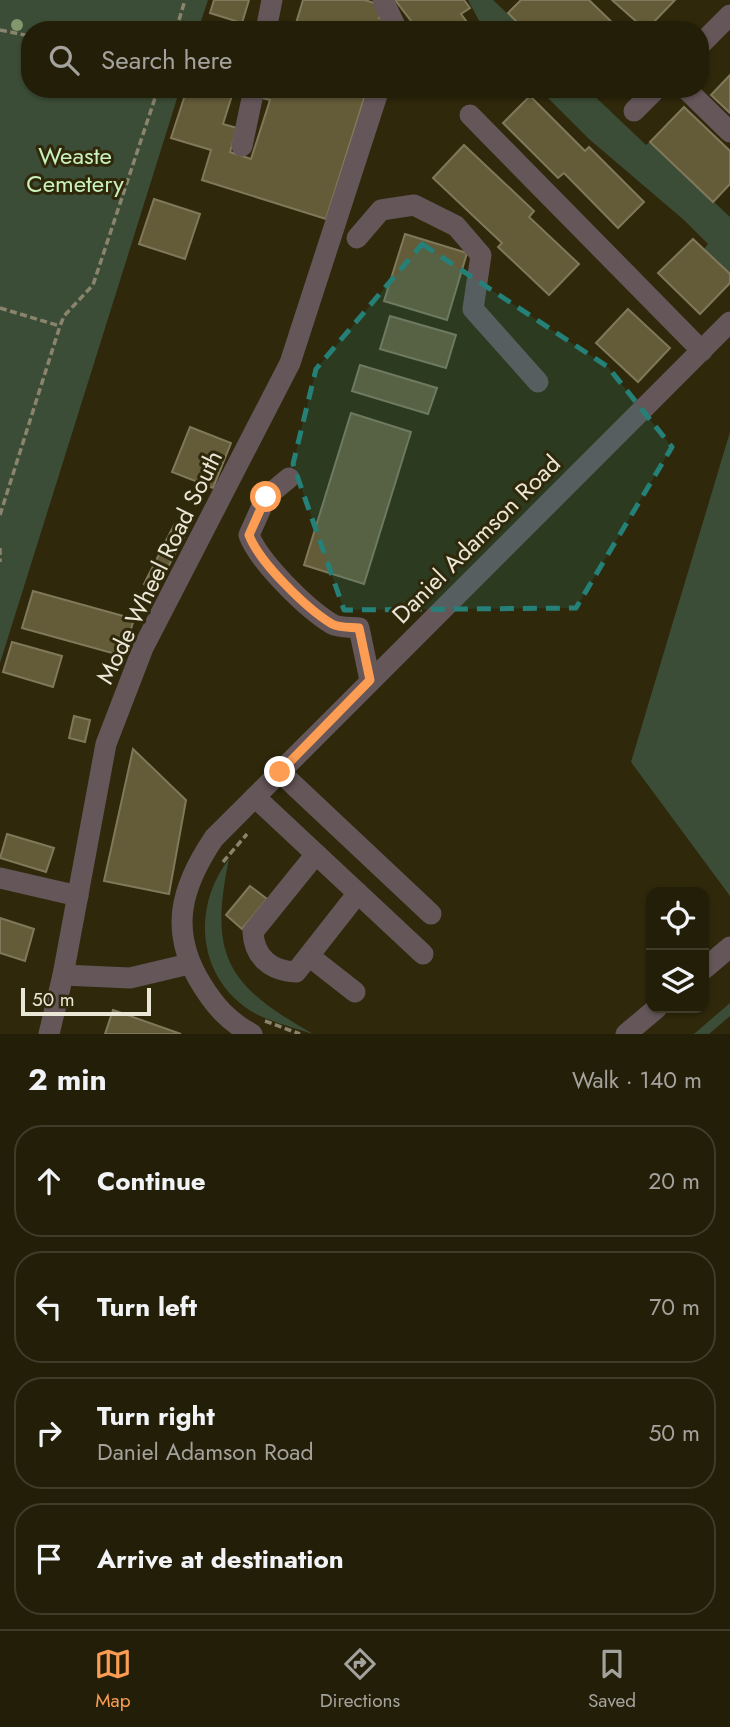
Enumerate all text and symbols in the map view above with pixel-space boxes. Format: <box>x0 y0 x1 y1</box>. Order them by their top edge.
search box <box>21 21 709 98</box>
icon: search <box>45 41 83 79</box>
text: Search here <box>101 41 233 79</box>
park label: Weaste Cemetery <box>26 138 124 201</box>
street label: Mode Wheel Road South <box>87 444 231 690</box>
street label: Daniel Adamson Road <box>384 447 568 631</box>
route start <box>250 481 281 512</box>
route end <box>264 756 295 787</box>
map controls <box>646 887 709 1013</box>
button: locate <box>646 887 709 950</box>
button: layers <box>646 950 709 1013</box>
scale bar <box>21 985 150 1017</box>
text: 50 m <box>32 986 75 1013</box>
text: 2 min <box>28 1058 107 1101</box>
text: Walk · 140 m <box>572 1063 702 1097</box>
icon: ahead <box>30 1162 68 1200</box>
text: Continue <box>97 1162 206 1200</box>
text: 20 m <box>648 1164 700 1198</box>
icon: left <box>30 1288 68 1326</box>
text: Turn left <box>97 1288 197 1326</box>
text: 70 m <box>649 1290 700 1324</box>
text: Turn right <box>97 1397 215 1435</box>
icon: right <box>30 1414 68 1452</box>
text: 50 m <box>648 1416 700 1450</box>
text: Daniel Adamson Road <box>97 1435 314 1469</box>
icon: arrive <box>30 1540 68 1578</box>
text: Arrive at destination <box>97 1540 344 1578</box>
tab: Map <box>94 1645 132 1714</box>
tab: Directions <box>320 1645 400 1714</box>
tab: Saved <box>588 1645 636 1714</box>

